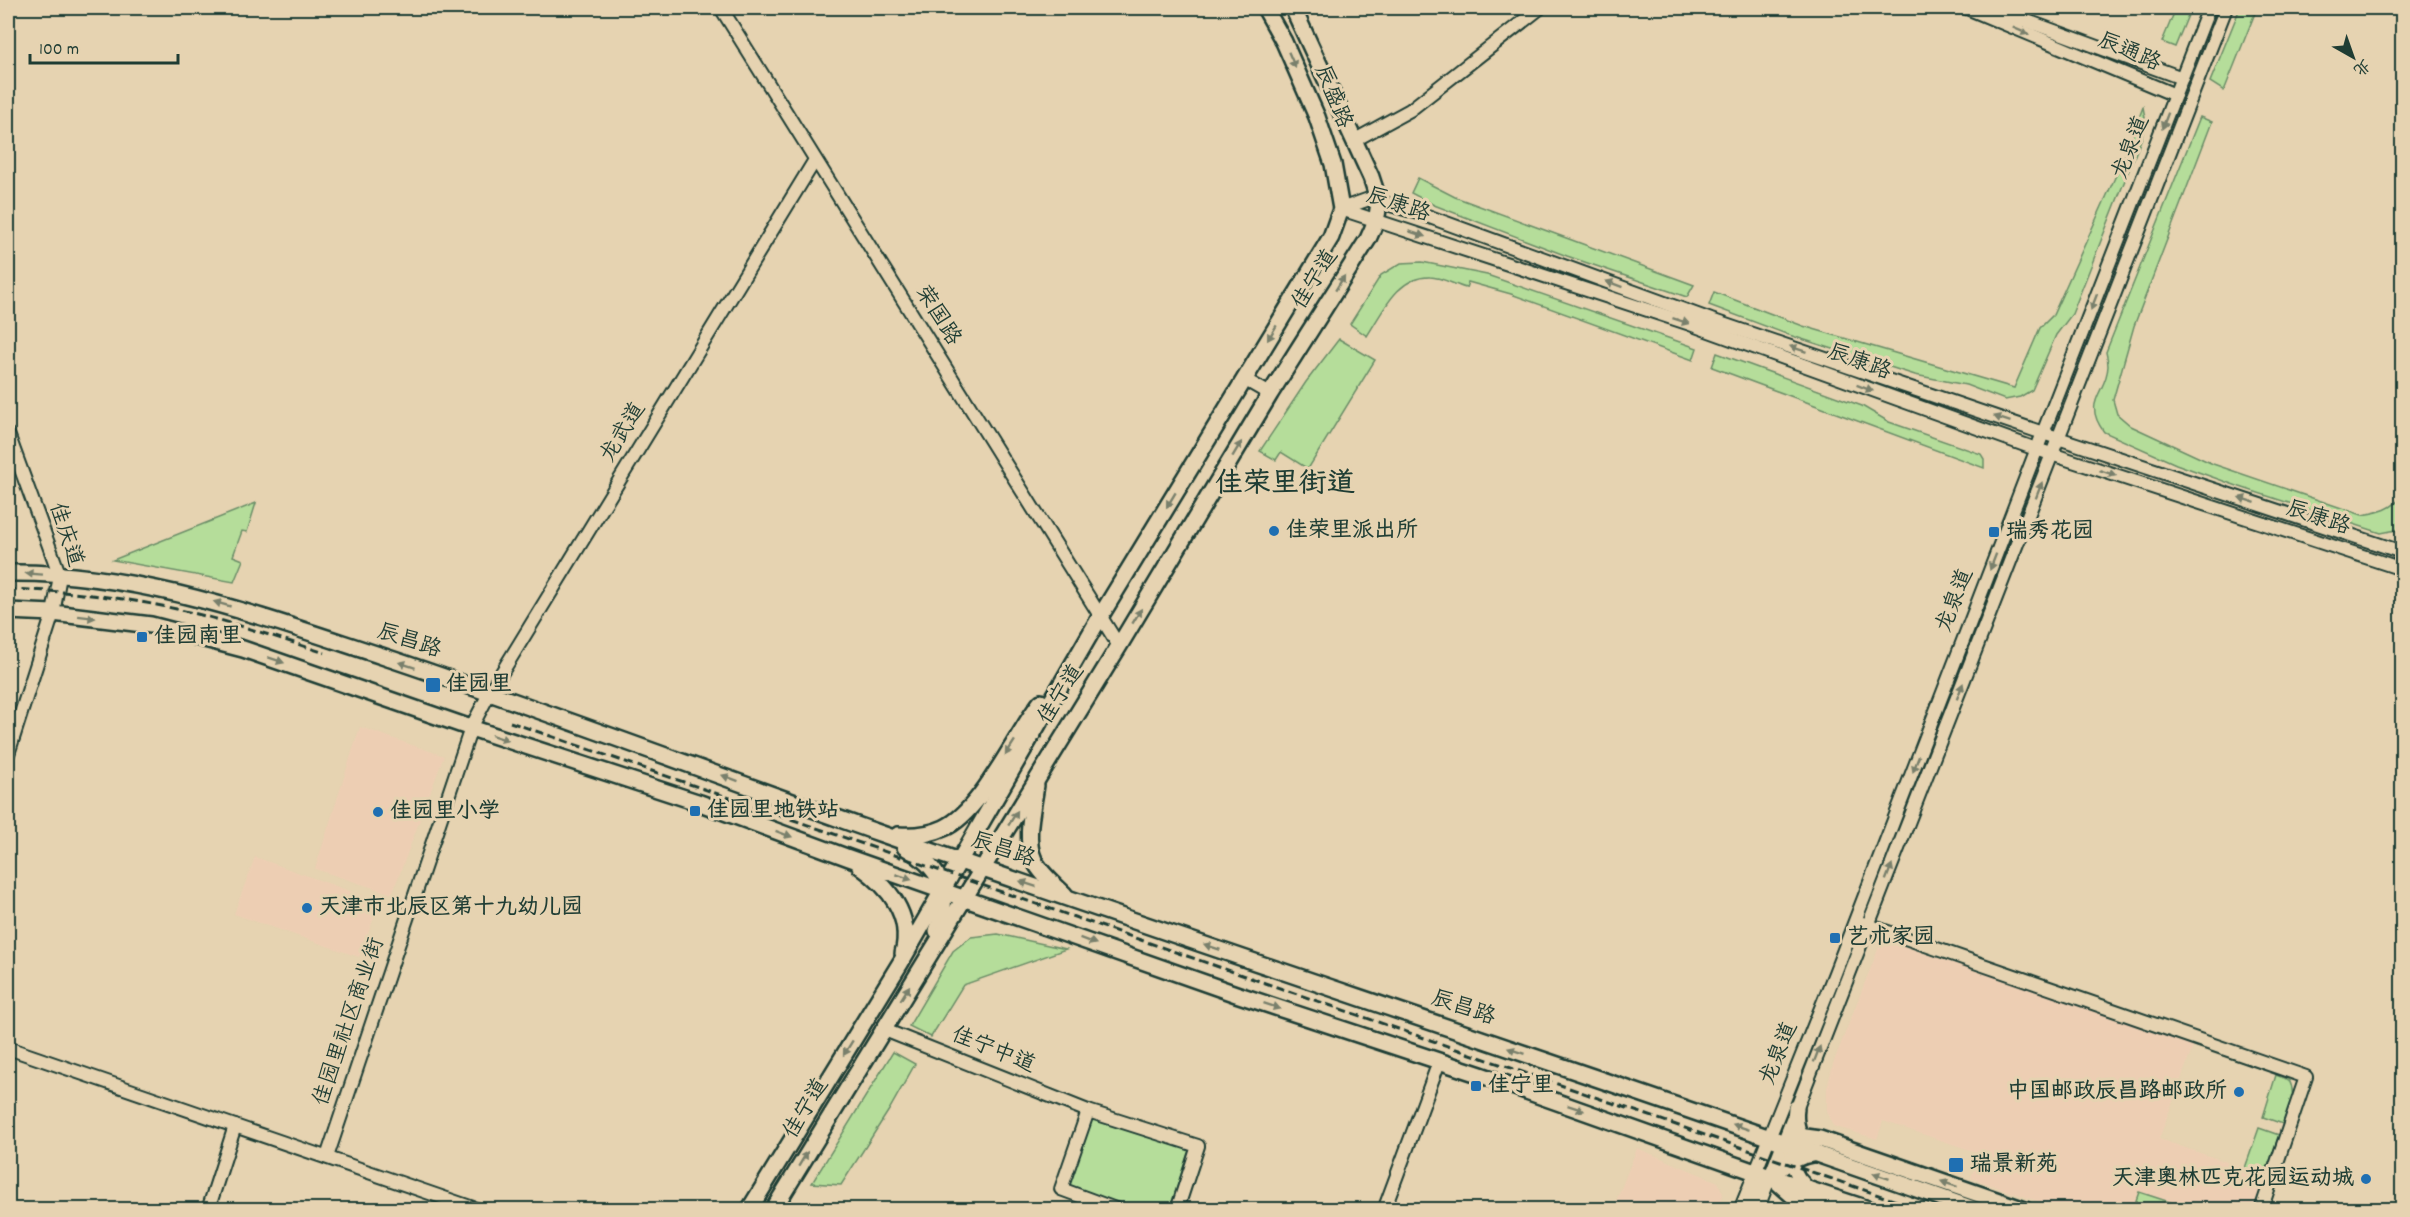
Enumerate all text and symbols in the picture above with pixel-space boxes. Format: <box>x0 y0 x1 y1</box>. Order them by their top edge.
street label: 辰通路 <box>2093 26 2165 80</box>
scale bar <box>30 27 178 65</box>
one-way arrow <box>2012 27 2030 36</box>
north arrow <box>2323 27 2383 87</box>
text: 100 m <box>39 38 79 63</box>
one-way arrow <box>1287 51 1297 69</box>
text: 北 <box>2348 53 2375 81</box>
street label: 辰盛路 <box>1305 61 1359 133</box>
street label: 龙泉道 <box>2106 112 2158 184</box>
one-way arrow <box>2160 112 2170 130</box>
street label: 辰康路 <box>1362 181 1434 231</box>
one-way arrow <box>1408 229 1426 239</box>
street label: 佳宁道 <box>1285 244 1347 316</box>
one-way arrow <box>1335 275 1346 291</box>
one-way arrow <box>1605 279 1623 289</box>
street label: 荣国路 <box>906 280 968 352</box>
one-way arrow <box>2089 293 2098 311</box>
one-way arrow <box>1672 317 1690 327</box>
one-way arrow <box>1267 325 1278 341</box>
street label: 辰康路 <box>1823 337 1895 389</box>
one-way arrow <box>1789 344 1807 354</box>
one-way arrow <box>1856 383 1874 393</box>
street label: 龙武道 <box>594 397 654 469</box>
one-way arrow <box>1993 414 2011 423</box>
one-way arrow <box>1232 441 1243 457</box>
district label: 佳荣里街道 <box>1215 466 1355 506</box>
one-way arrow <box>2099 468 2117 478</box>
one-way arrow <box>2034 480 2044 498</box>
one-way arrow <box>1166 492 1177 508</box>
street label: 辰康路 <box>2282 494 2354 544</box>
one-way arrow <box>2238 495 2256 505</box>
street label: 佳庆道 <box>40 499 90 571</box>
place label: 佳荣里派出所 <box>1286 516 1418 547</box>
place label: 瑞秀花园 <box>2006 517 2094 548</box>
marker: 佳荣里派出所 <box>1267 524 1281 538</box>
marker: 瑞秀花园 <box>1987 525 2001 539</box>
one-way arrow <box>1988 554 1998 572</box>
street label: 龙泉道 <box>1930 565 1982 637</box>
one-way arrow <box>24 569 43 579</box>
one-way arrow <box>213 599 231 608</box>
one-way arrow <box>1132 607 1142 624</box>
one-way arrow <box>77 612 96 622</box>
street label: 辰昌路 <box>373 617 445 667</box>
place label: 佳园南里 <box>154 622 242 653</box>
marker: 佳园南里 <box>135 630 149 644</box>
one-way arrow <box>267 656 285 666</box>
one-way arrow <box>398 659 416 669</box>
street label: 佳宁道 <box>1031 659 1093 731</box>
place label: 佳园里 <box>446 670 512 701</box>
marker: 佳园里 <box>424 676 442 694</box>
one-way arrow <box>1956 682 1965 700</box>
one-way arrow <box>491 734 509 744</box>
one-way arrow <box>1005 740 1016 756</box>
one-way arrow <box>1911 755 1920 773</box>
one-way arrow <box>721 772 739 782</box>
place label: 佳园里地铁站 <box>707 796 839 827</box>
place label: 佳园里小学 <box>390 797 500 828</box>
marker: 佳园里地铁站 <box>688 804 702 818</box>
marker: 佳园里小学 <box>371 805 385 819</box>
one-way arrow <box>1008 810 1019 826</box>
street label: 辰昌路 <box>967 826 1039 876</box>
one-way arrow <box>775 830 793 840</box>
one-way arrow <box>1884 863 1894 881</box>
one-way arrow <box>895 873 913 882</box>
one-way arrow <box>1019 878 1037 888</box>
place label: 天津市北辰区第十九幼儿园 <box>319 893 583 924</box>
marker: 天津市北辰区第十九幼儿园 <box>300 901 314 915</box>
place label: 艺术家园 <box>1847 923 1935 954</box>
marker: 艺术家园 <box>1828 931 1842 945</box>
street label: 佳园里社区商业街 <box>307 934 393 1110</box>
one-way arrow <box>1079 937 1097 947</box>
one-way arrow <box>1203 942 1221 952</box>
street label: 辰昌路 <box>1427 984 1499 1034</box>
one-way arrow <box>899 985 910 1001</box>
one-way arrow <box>1263 1001 1281 1011</box>
street label: 龙泉道 <box>1753 1018 1807 1090</box>
street label: 佳宁中道 <box>946 1020 1040 1082</box>
one-way arrow <box>843 1040 854 1056</box>
one-way arrow <box>1507 1045 1525 1055</box>
one-way arrow <box>1813 1045 1823 1063</box>
place label: 佳宁里 <box>1488 1071 1554 1102</box>
street label: 佳宁道 <box>777 1073 837 1145</box>
place label: 中国邮政辰昌路邮政所 <box>2007 1077 2227 1108</box>
marker: 佳宁里 <box>1469 1079 1483 1093</box>
marker: 中国邮政辰昌路邮政所 <box>2232 1085 2246 1099</box>
one-way arrow <box>1567 1104 1585 1114</box>
one-way arrow <box>1732 1121 1750 1131</box>
one-way arrow <box>798 1150 808 1167</box>
place label: 瑞景新苑 <box>1970 1150 2058 1181</box>
marker: 瑞景新苑 <box>1947 1156 1965 1174</box>
place label: 天津奥林匹克花园运动城 <box>2112 1164 2354 1195</box>
one-way arrow <box>1872 1171 1890 1181</box>
marker: 天津奥林匹克花园运动城 <box>2359 1172 2373 1186</box>
one-way arrow <box>1940 1178 1958 1188</box>

